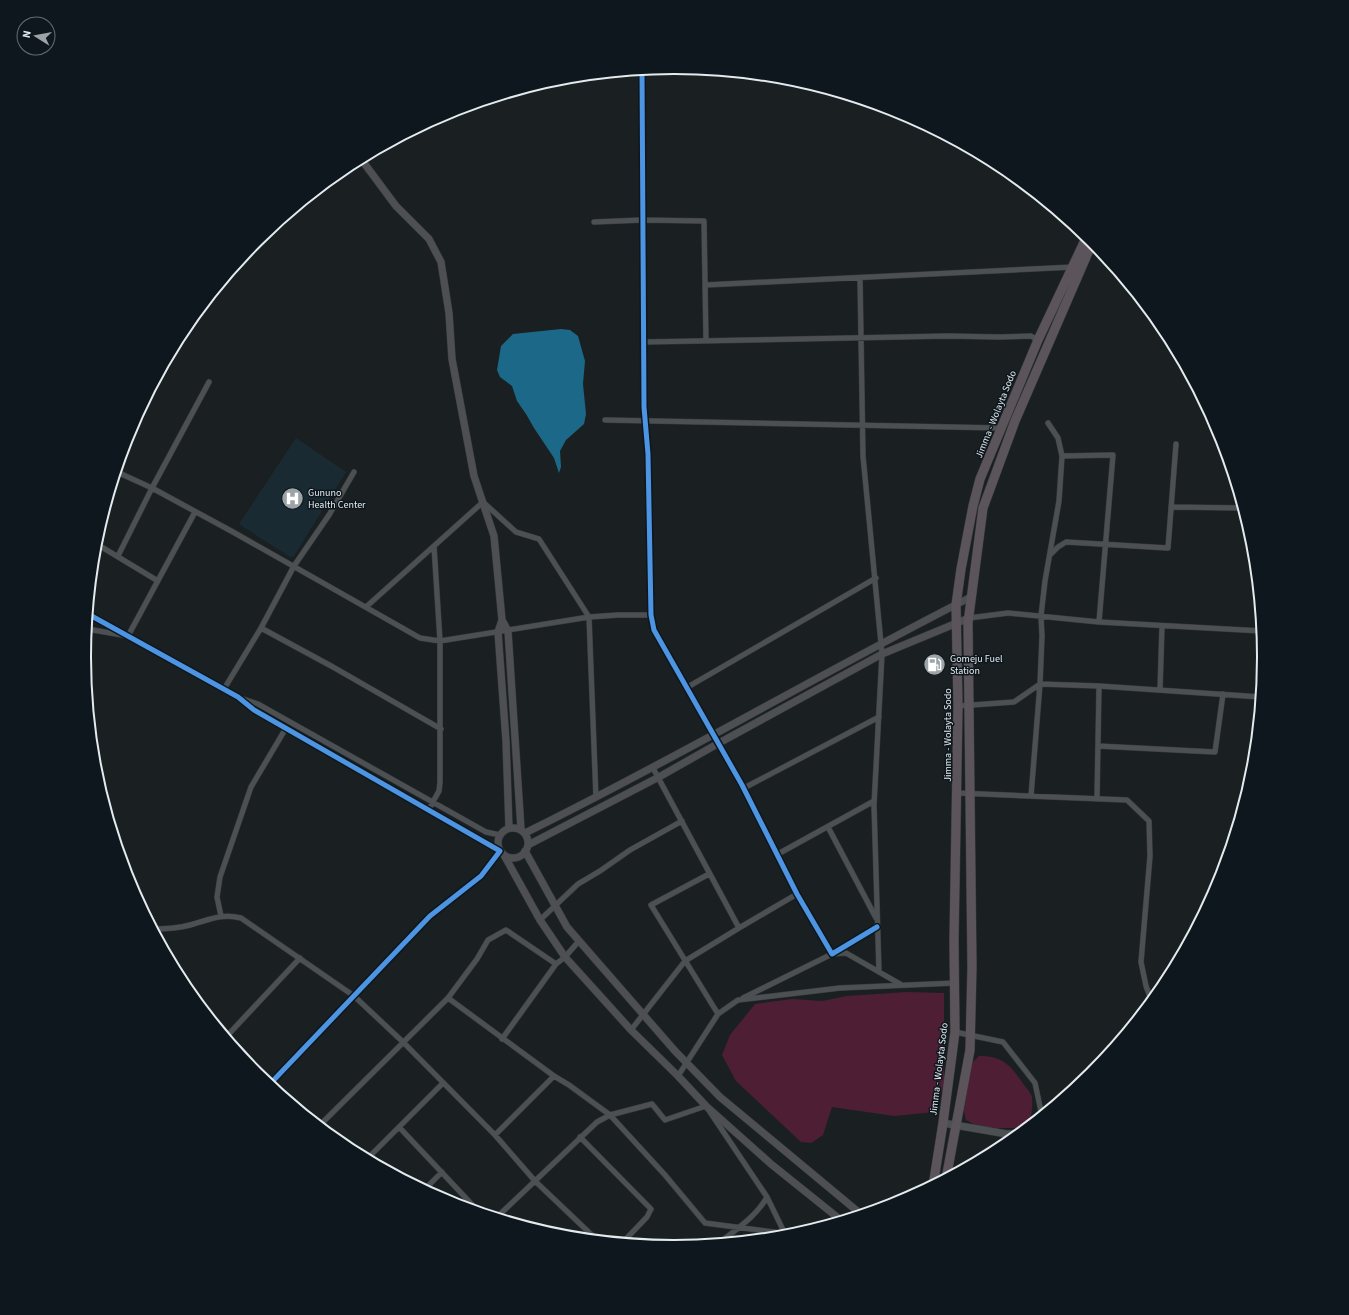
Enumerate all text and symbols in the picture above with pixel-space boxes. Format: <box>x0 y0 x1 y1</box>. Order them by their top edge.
north arrow <box>16 16 56 56</box>
text: N <box>19 29 35 39</box>
street label: Jimma - Wolayta Sodo <box>972 368 1020 460</box>
hospital icon: Gununo Health Center <box>280 485 306 511</box>
place label: Gununo Health Center <box>308 486 366 512</box>
fuel station icon: Gomeju Fuel Station <box>922 651 948 677</box>
place label: Gomeju Fuel Station <box>950 652 1003 678</box>
street label: Jimma - Wolayta Sodo <box>941 688 955 782</box>
street label: Jimma - Wolayta Sodo <box>926 1022 952 1116</box>

